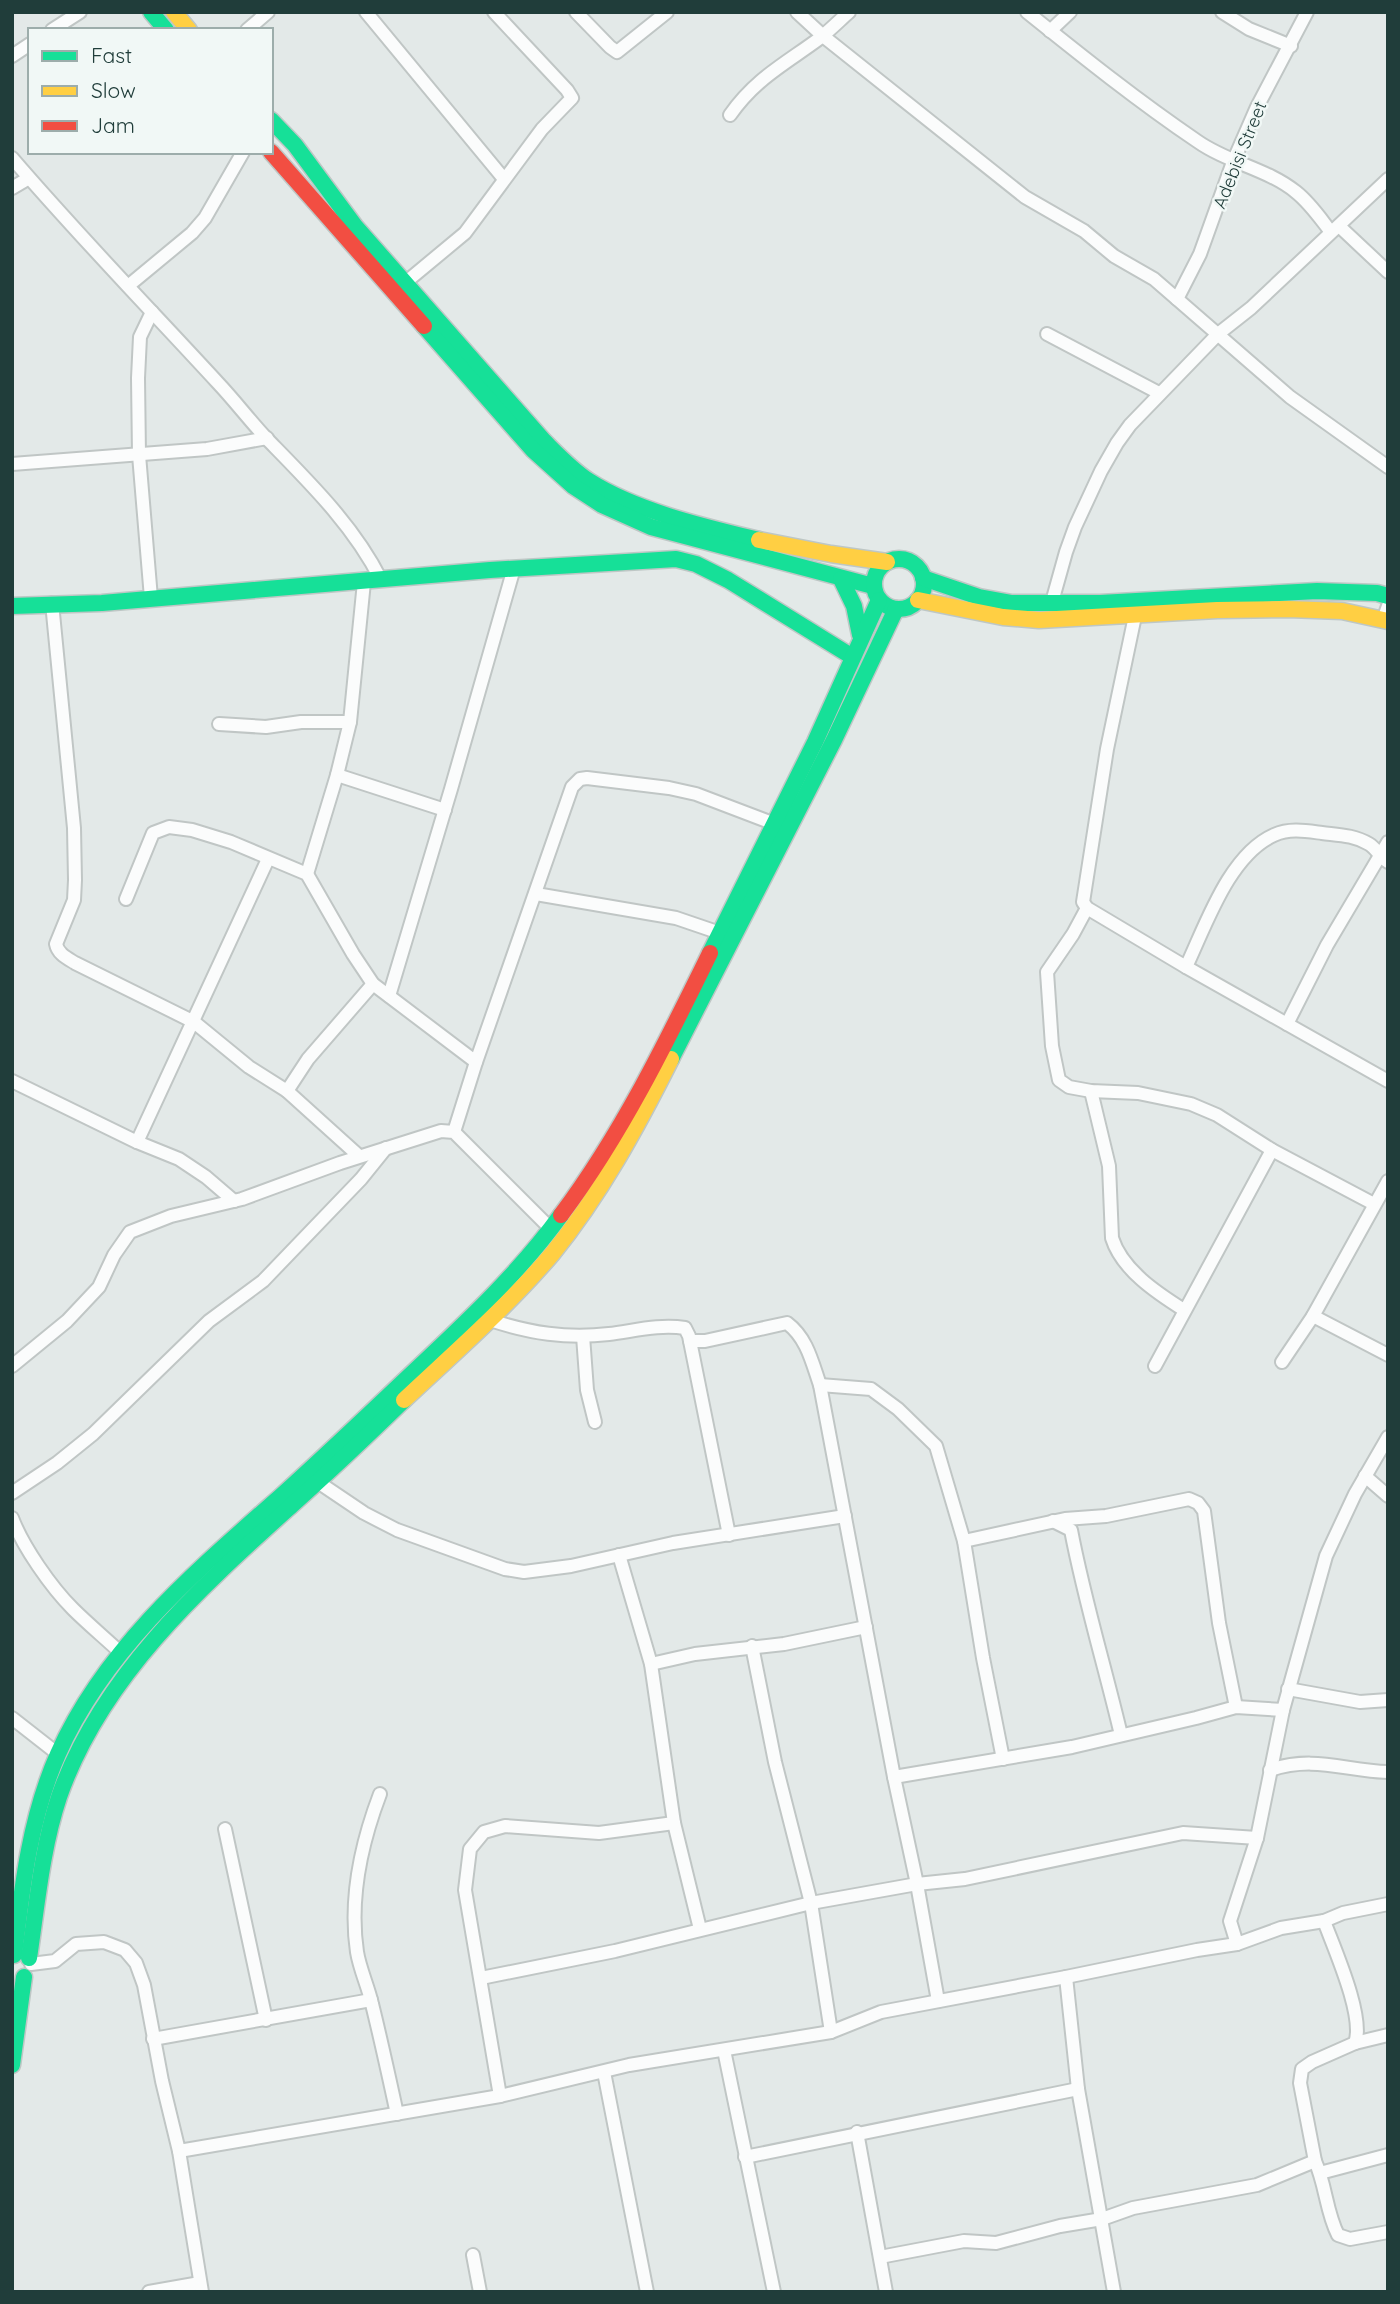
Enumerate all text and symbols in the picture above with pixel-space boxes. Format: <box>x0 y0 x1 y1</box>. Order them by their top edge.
legend <box>28 28 273 154</box>
text: Fast <box>91 42 132 68</box>
text: Slow <box>91 77 136 103</box>
street label: Adebisi Street <box>1208 98 1272 212</box>
text: Jam <box>91 112 135 138</box>

